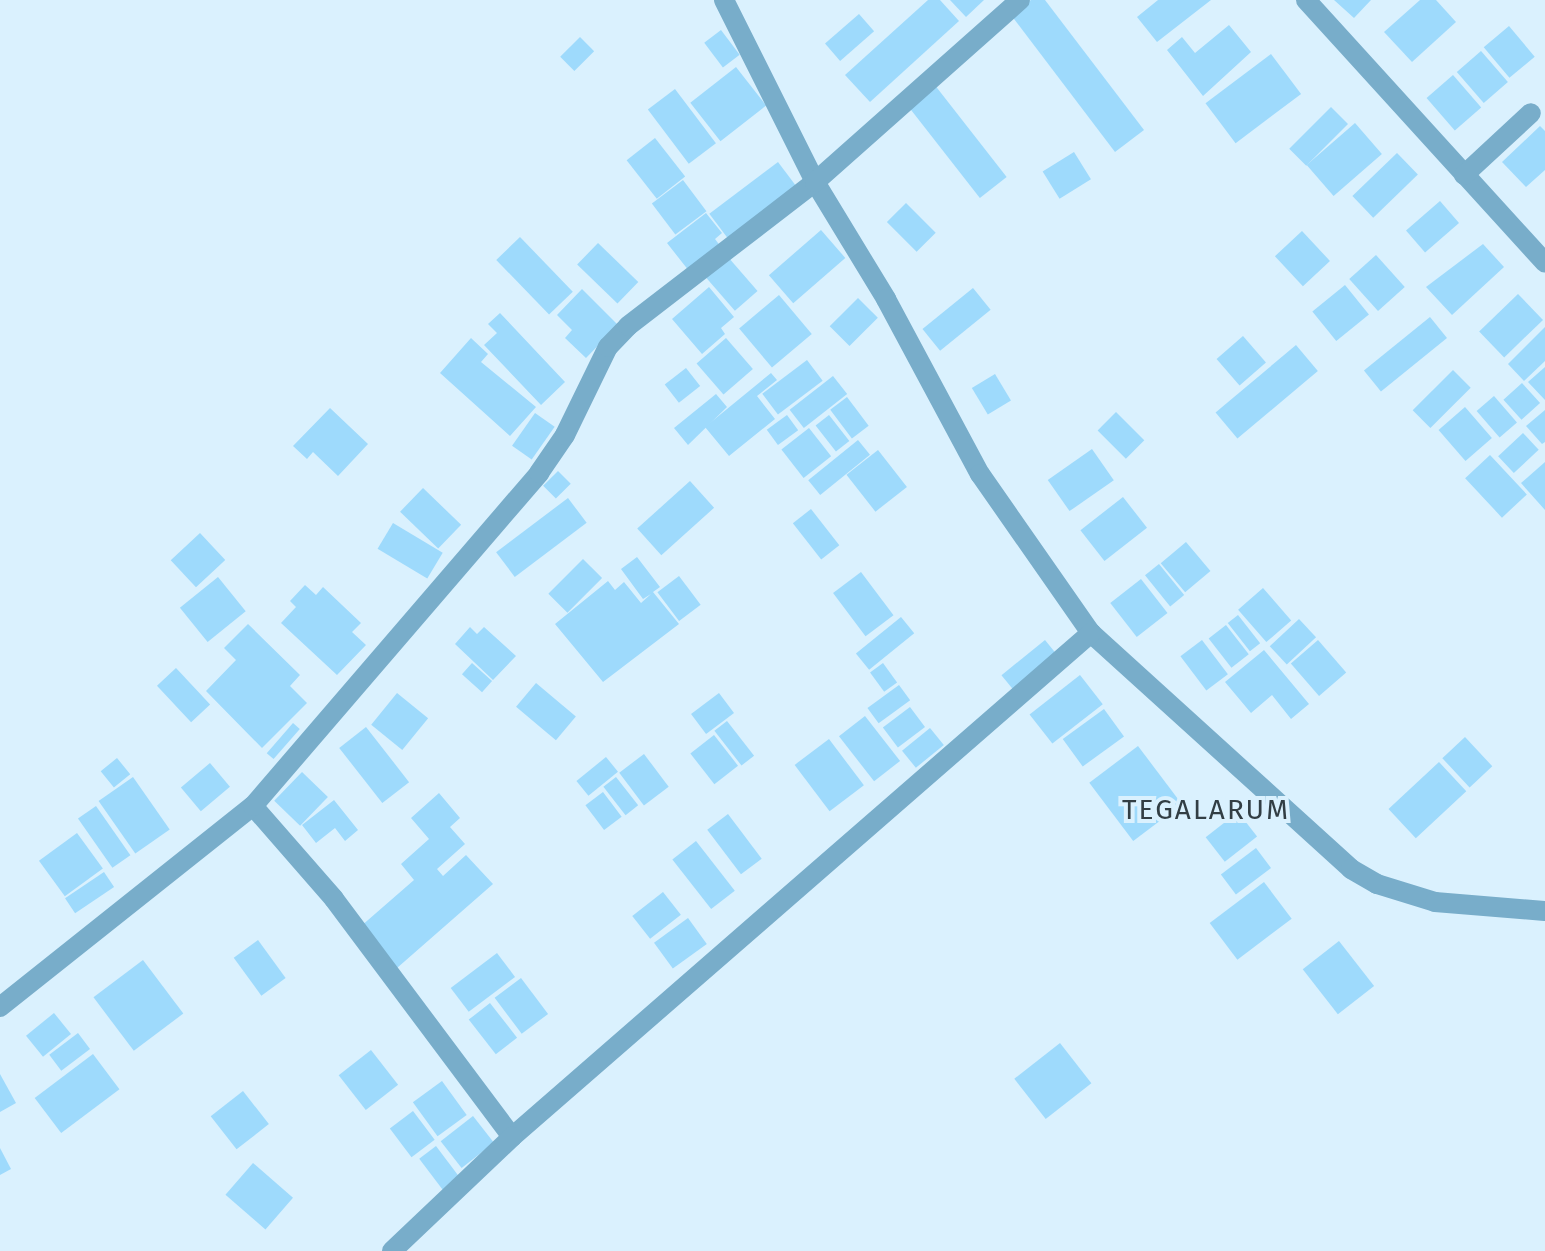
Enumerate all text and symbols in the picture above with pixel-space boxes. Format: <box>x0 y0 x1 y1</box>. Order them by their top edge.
district label: TEGALARUM <box>1122 793 1290 827</box>

